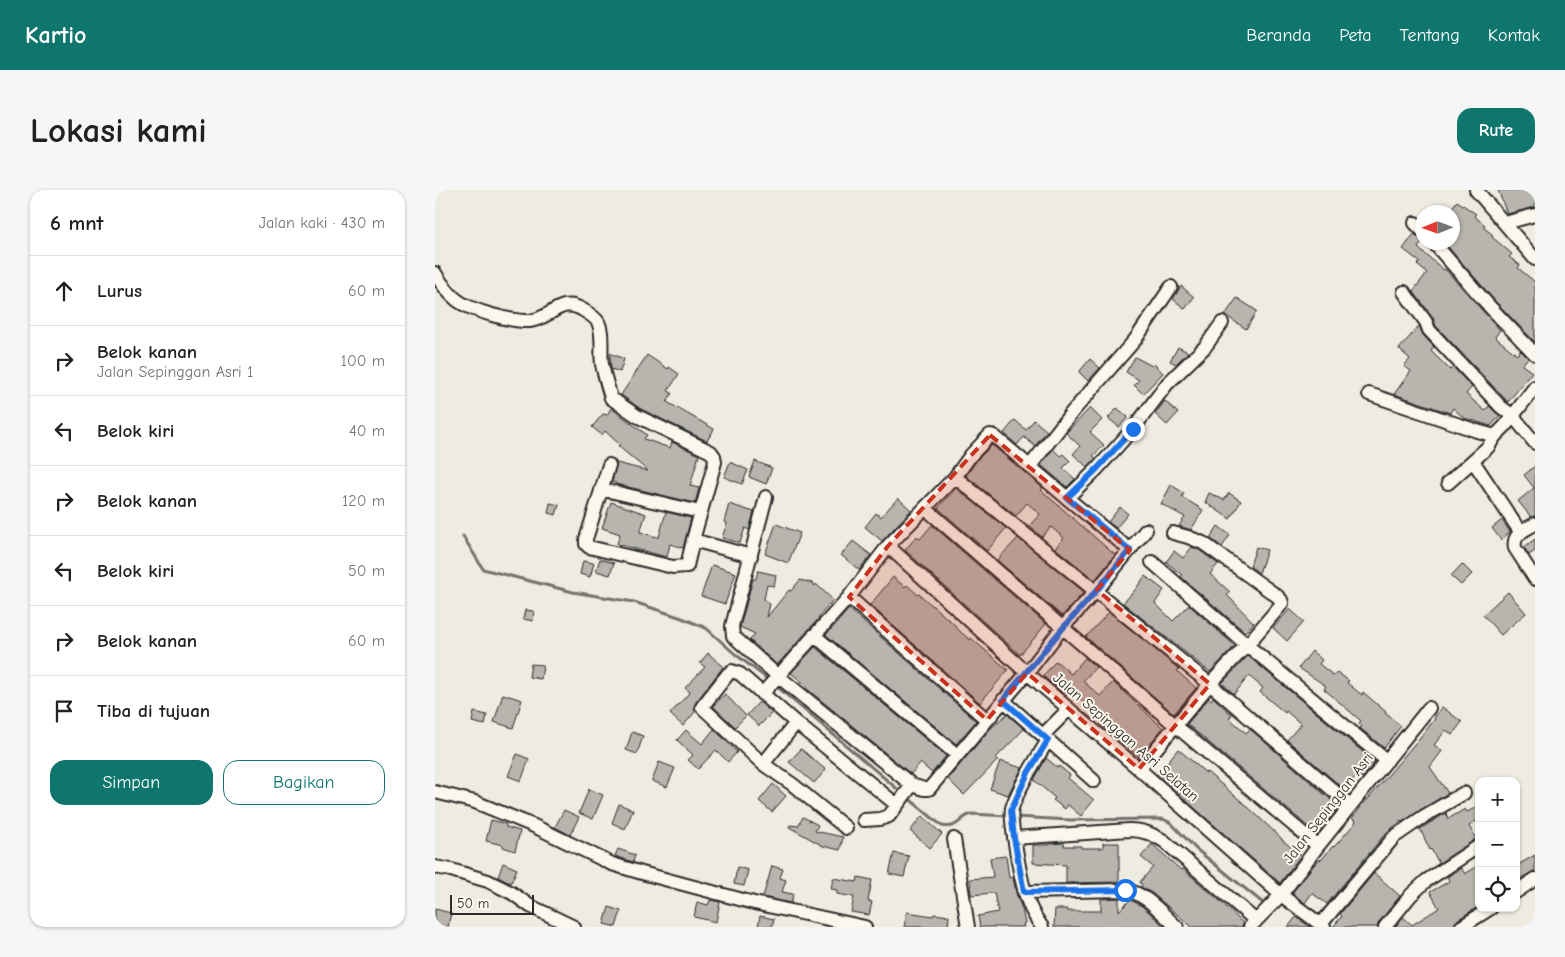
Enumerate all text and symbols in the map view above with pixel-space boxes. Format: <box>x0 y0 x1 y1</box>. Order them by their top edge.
text: Kartio <box>25 21 87 49</box>
text: Beranda <box>1246 25 1311 46</box>
text: Peta <box>1339 25 1371 46</box>
text: Tentang <box>1399 25 1460 46</box>
text: Kontak <box>1488 25 1540 46</box>
button: Rute <box>1457 108 1535 153</box>
text: Lokasi kami <box>30 110 207 151</box>
north arrow <box>1415 205 1460 250</box>
text: 6 mnt <box>50 211 103 235</box>
text: Jalan kaki · 430 m <box>259 214 385 232</box>
icon: ahead <box>50 277 78 305</box>
text: Lurus <box>97 280 142 302</box>
text: 60 m <box>348 282 385 300</box>
text: Belok kanan <box>97 341 197 363</box>
icon: right <box>50 347 78 375</box>
text: 100 m <box>341 352 385 370</box>
text: Jalan Sepinggan Asri 1 <box>97 363 253 381</box>
icon: left <box>50 417 78 445</box>
route end <box>1122 418 1145 441</box>
text: Belok kiri <box>97 420 174 442</box>
text: 40 m <box>349 422 385 440</box>
icon: right <box>50 487 78 515</box>
text: Belok kanan <box>97 490 197 512</box>
text: 120 m <box>342 492 385 510</box>
icon: left <box>50 557 78 585</box>
text: Belok kiri <box>97 560 174 582</box>
text: 50 m <box>348 562 385 580</box>
icon: right <box>50 627 78 655</box>
text: Belok kanan <box>97 630 197 652</box>
text: 60 m <box>348 632 385 650</box>
street label: Jalan Sepinggan Asri Selatan <box>1049 669 1203 805</box>
icon: arrive <box>50 697 78 725</box>
text: Tiba di tujuan <box>97 700 210 722</box>
street label: Jalan Sepinggan Asri <box>1279 749 1377 867</box>
button: Simpan <box>50 760 213 805</box>
button: Bagikan <box>223 760 385 805</box>
map controls <box>1475 777 1520 912</box>
button: + <box>1475 777 1520 822</box>
button: − <box>1475 822 1520 867</box>
button: locate <box>1475 867 1520 912</box>
route start <box>1114 879 1137 902</box>
scale bar <box>450 892 534 915</box>
text: 50 m <box>457 895 489 912</box>

